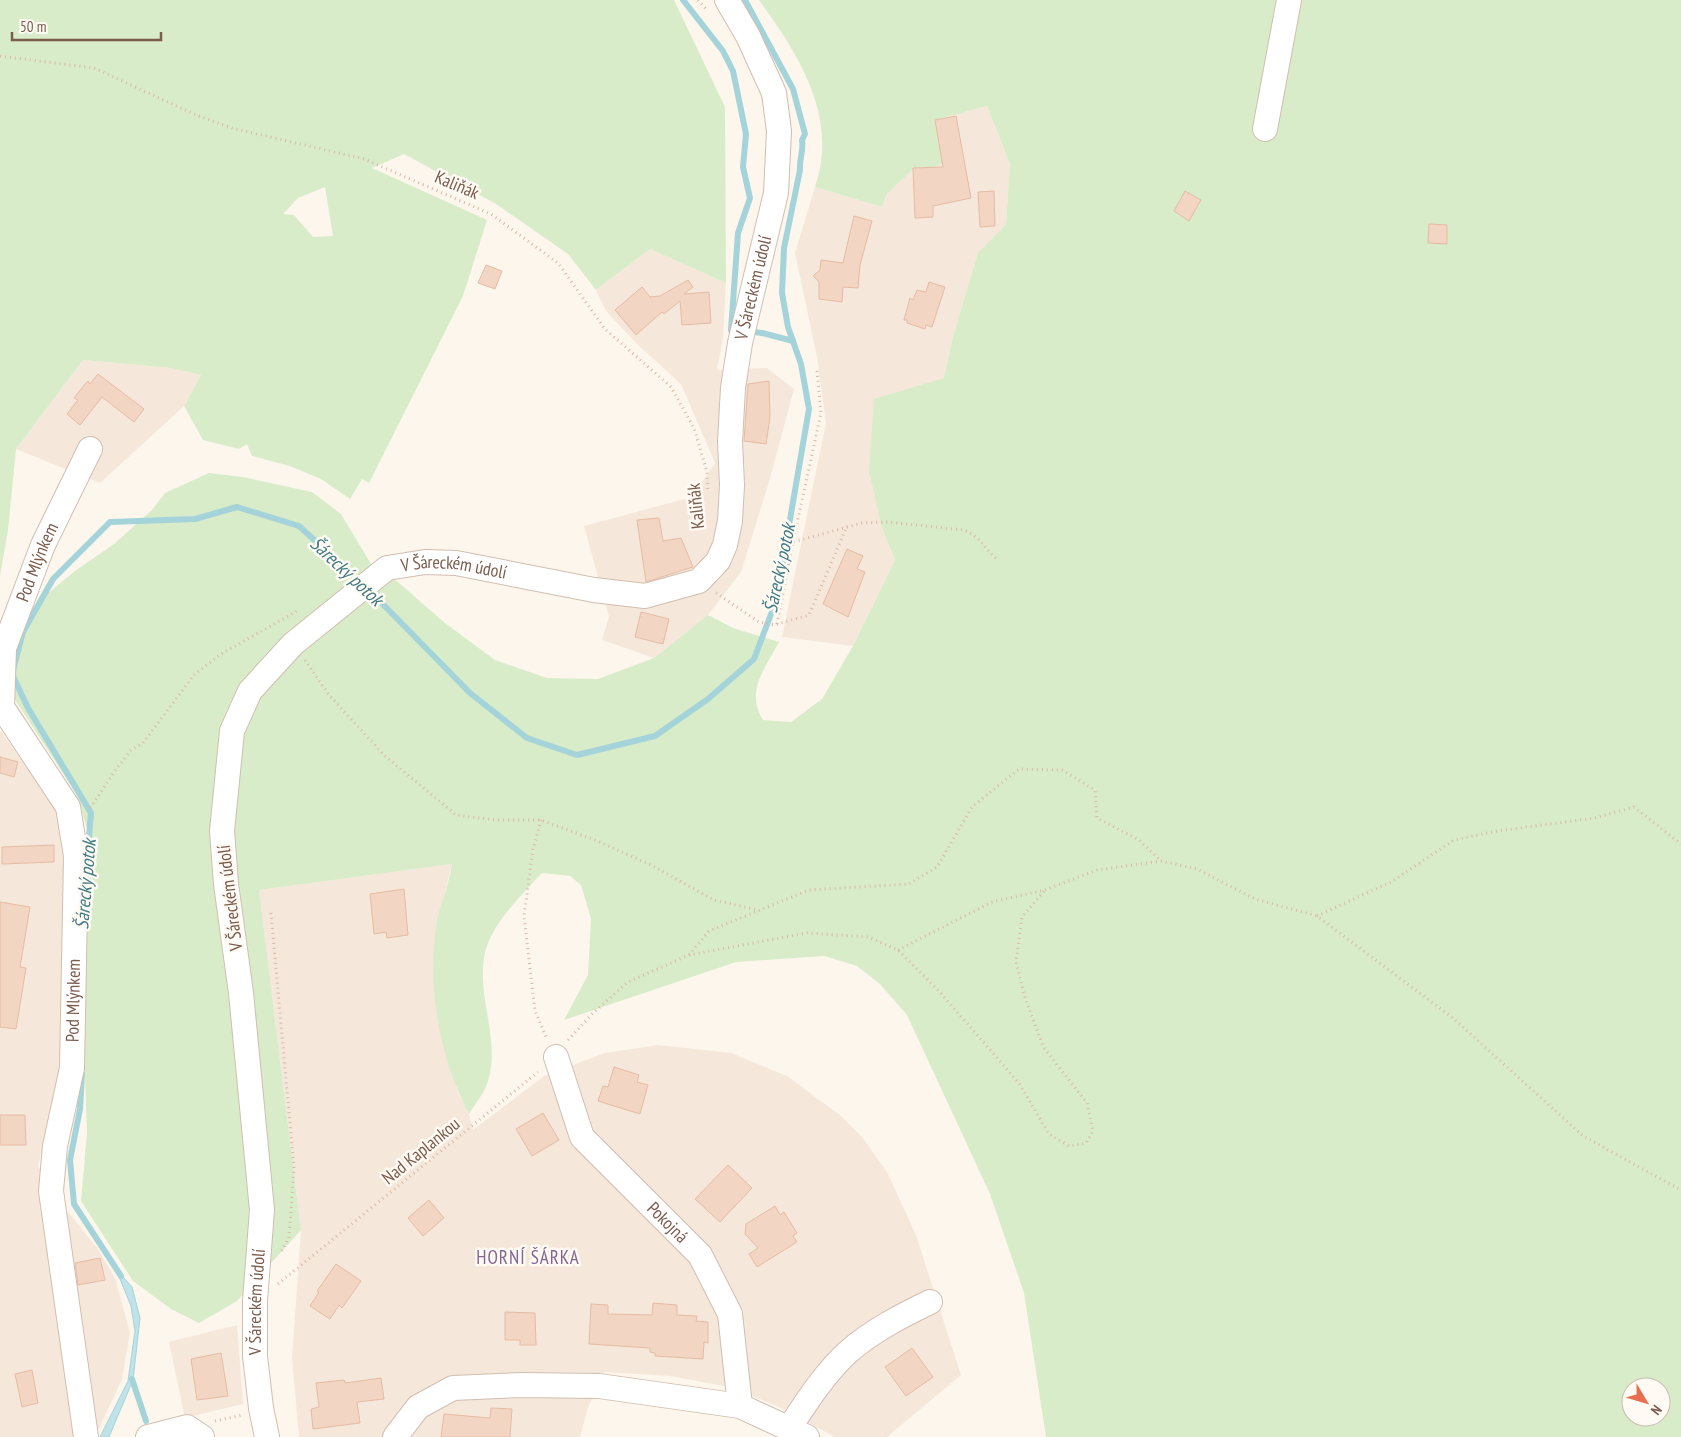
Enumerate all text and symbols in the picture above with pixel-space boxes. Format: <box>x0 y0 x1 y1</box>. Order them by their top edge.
scale bar <box>12 10 161 42</box>
text: 50 m <box>20 17 46 36</box>
street label: Kaliňák <box>432 165 483 204</box>
street label: V Šáreckém údolí <box>729 233 776 343</box>
street label: Kaliňák <box>682 482 709 530</box>
street label: Pod Mlýnkem <box>11 519 63 605</box>
water label: Šárecký potok <box>758 519 801 615</box>
water label: Šárecký potok <box>306 531 390 612</box>
street label: V Šáreckém údolí <box>398 550 509 584</box>
water label: Šárecký potok <box>69 835 101 930</box>
street label: V Šáreckém údolí <box>212 844 248 953</box>
street label: Pod Mlýnkem <box>60 959 85 1042</box>
street label: Nad Kaplankou <box>377 1112 464 1189</box>
street label: Pokojná <box>642 1197 693 1248</box>
district label: HORNÍ ŠÁRKA <box>476 1245 580 1269</box>
street label: V Šáreckém údolí <box>243 1248 270 1356</box>
north arrow <box>1621 1377 1671 1427</box>
text: N <box>1647 1401 1666 1419</box>

